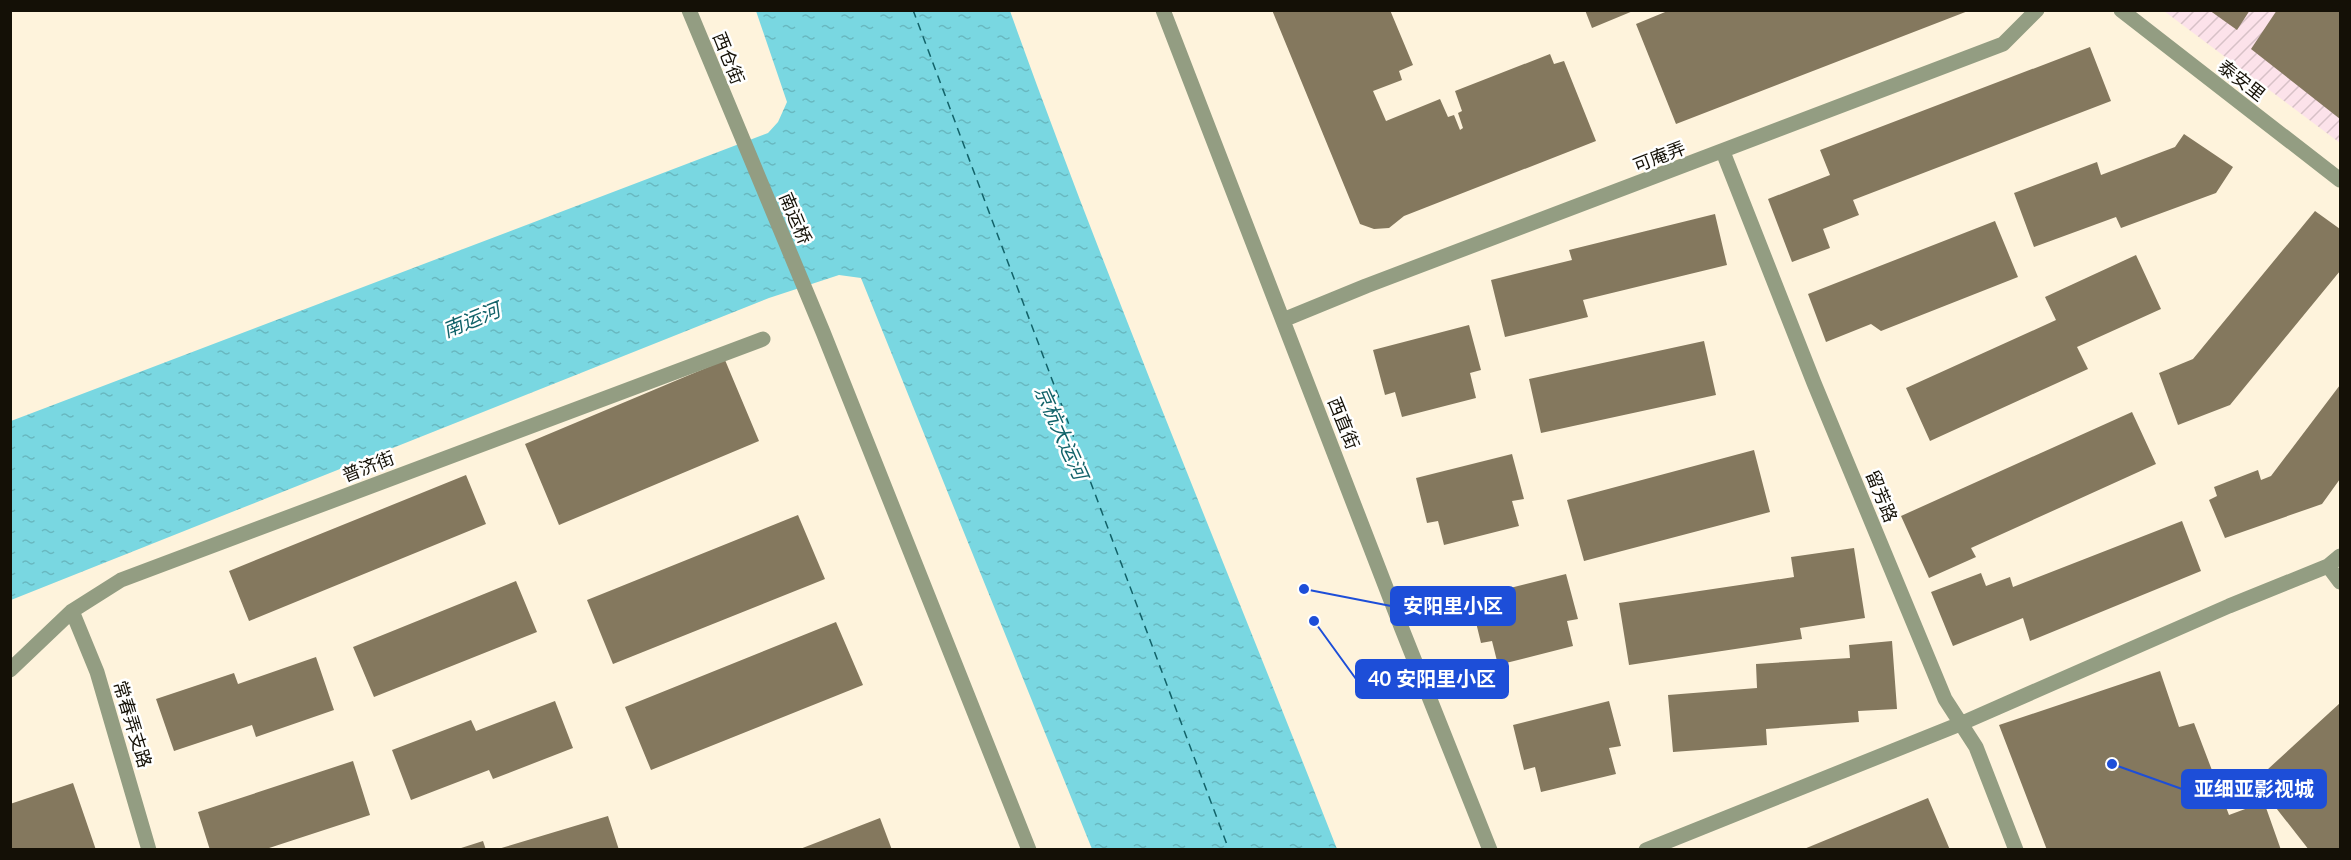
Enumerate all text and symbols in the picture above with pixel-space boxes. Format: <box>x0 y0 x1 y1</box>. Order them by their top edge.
street label: 西仓街 <box>709 29 749 87</box>
street label: 泰安里 <box>2214 55 2270 105</box>
street label: 可庵弄 <box>1630 136 1688 176</box>
street label: 南运桥 <box>775 189 817 247</box>
water label: 南运河 <box>439 295 507 341</box>
water label: 京杭大运河 <box>1031 381 1095 486</box>
street label: 西直街 <box>1324 394 1364 452</box>
street label: 普济街 <box>339 446 397 486</box>
street label: 留芳路 <box>1862 467 1902 525</box>
callout: 安阳里小区 <box>1391 587 1515 625</box>
text: 安阳里小区 <box>1403 593 1503 617</box>
callout: 40 安阳里小区 <box>1356 660 1508 698</box>
text: 40 安阳里小区 <box>1368 666 1496 690</box>
street label: 常春弄支路 <box>109 678 157 770</box>
callout: 亚细亚影视城 <box>2182 770 2326 808</box>
text: 亚细亚影视城 <box>2194 776 2314 800</box>

